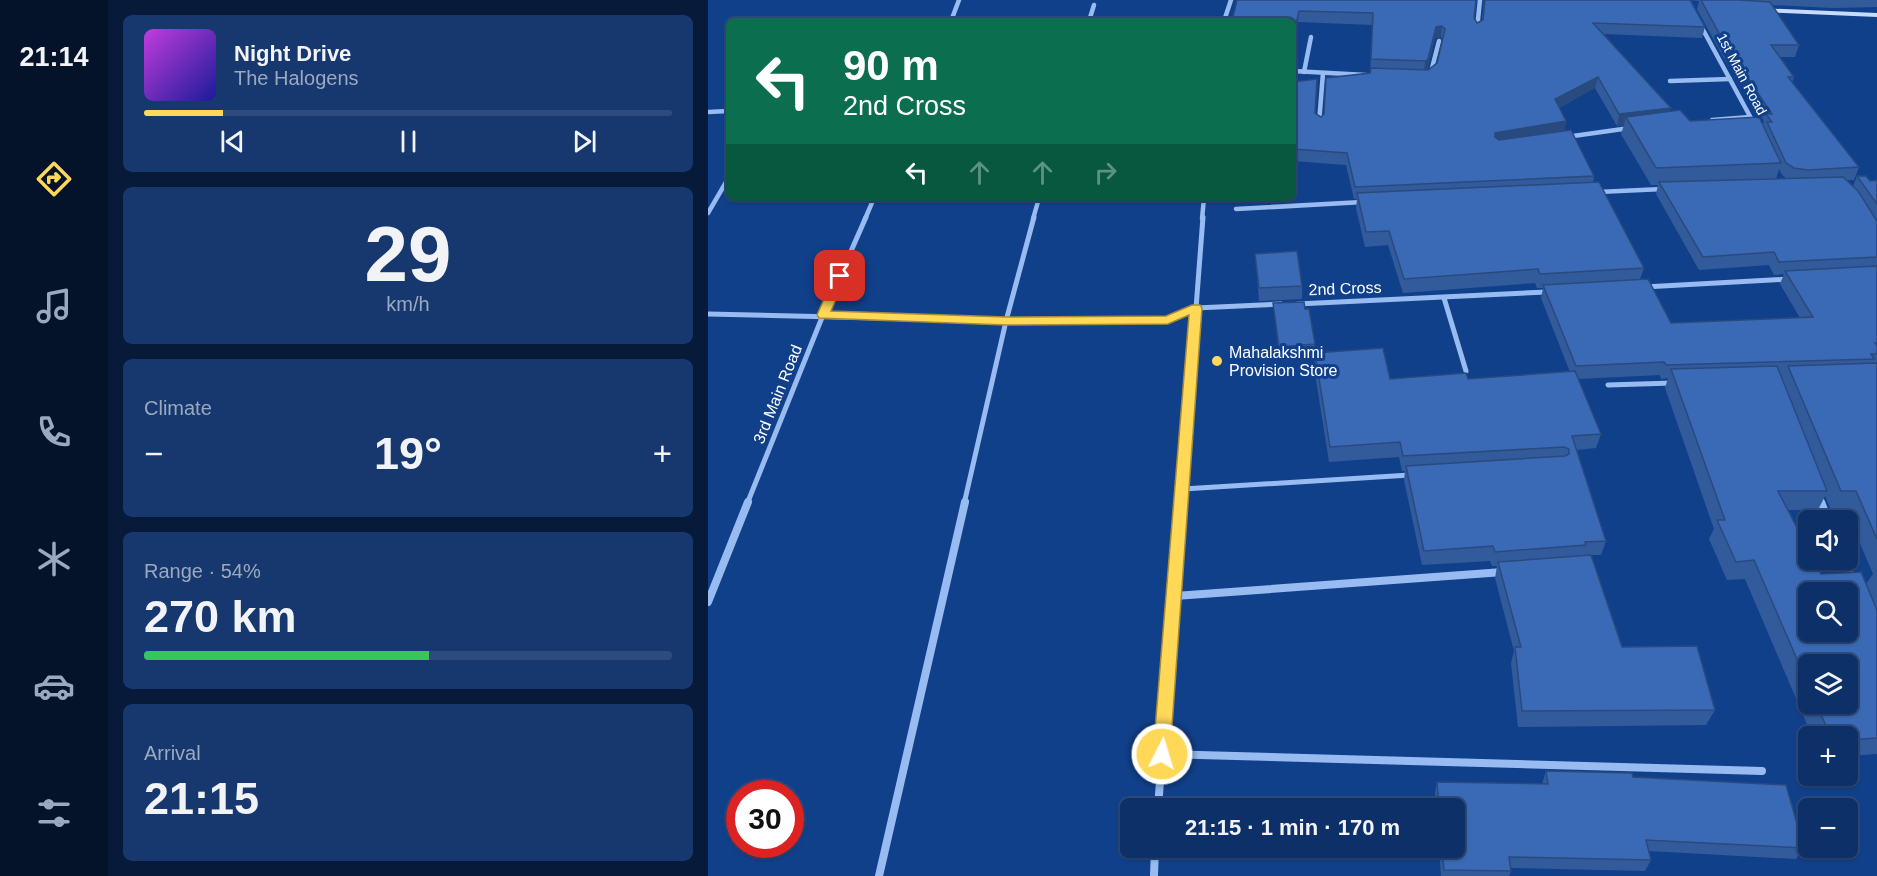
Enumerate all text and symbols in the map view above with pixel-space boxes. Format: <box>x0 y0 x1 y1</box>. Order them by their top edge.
street label: 1st Main Road <box>1714 30 1770 118</box>
text: Night Drive <box>234 41 351 66</box>
text: 21:14 <box>19 42 89 72</box>
icon: left <box>744 42 822 120</box>
text: 90 m <box>843 42 939 89</box>
text: The Halogens <box>234 67 359 89</box>
text: 2nd Cross <box>843 91 966 121</box>
icon: previous <box>216 125 249 158</box>
icon: pause <box>392 125 425 158</box>
icon: next <box>568 125 601 158</box>
icon: left <box>900 156 933 189</box>
icon: ahead <box>963 156 996 189</box>
icon: ahead <box>1026 156 1059 189</box>
icon: right <box>1089 156 1122 189</box>
icon: directions <box>33 158 75 200</box>
text: 29 <box>365 210 451 298</box>
pin <box>814 250 865 301</box>
icon: arrive <box>823 259 856 292</box>
street label: 2nd Cross <box>1308 279 1382 298</box>
icon: music <box>33 285 75 327</box>
text: km/h <box>386 293 430 315</box>
street label: 3rd Main Road <box>750 342 805 446</box>
place label: Mahalakshmi Provision Store <box>1229 344 1338 379</box>
marker: Mahalakshmi Provision Store <box>1210 354 1224 368</box>
text: Climate <box>144 397 212 419</box>
icon: phone <box>33 411 75 453</box>
text: 19° <box>374 428 442 479</box>
text: − <box>144 435 163 472</box>
text: + <box>653 435 672 472</box>
map controls <box>1798 510 1858 858</box>
button: sound <box>1798 510 1858 570</box>
icon: climate <box>33 538 75 580</box>
text: Range · 54% <box>144 560 261 582</box>
button: search <box>1798 582 1858 642</box>
text: 270 km <box>144 591 297 642</box>
button: layers <box>1798 654 1858 714</box>
icon: car <box>33 665 75 707</box>
position arrow <box>1130 722 1194 786</box>
button: + <box>1798 726 1858 786</box>
text: Arrival <box>144 742 201 764</box>
text: 21:15 <box>144 773 259 824</box>
speed limit sign: 30 <box>726 780 804 858</box>
icon: filters <box>33 792 75 834</box>
button: − <box>1798 798 1858 858</box>
text: 21:15 · 1 min · 170 m <box>1185 815 1400 840</box>

